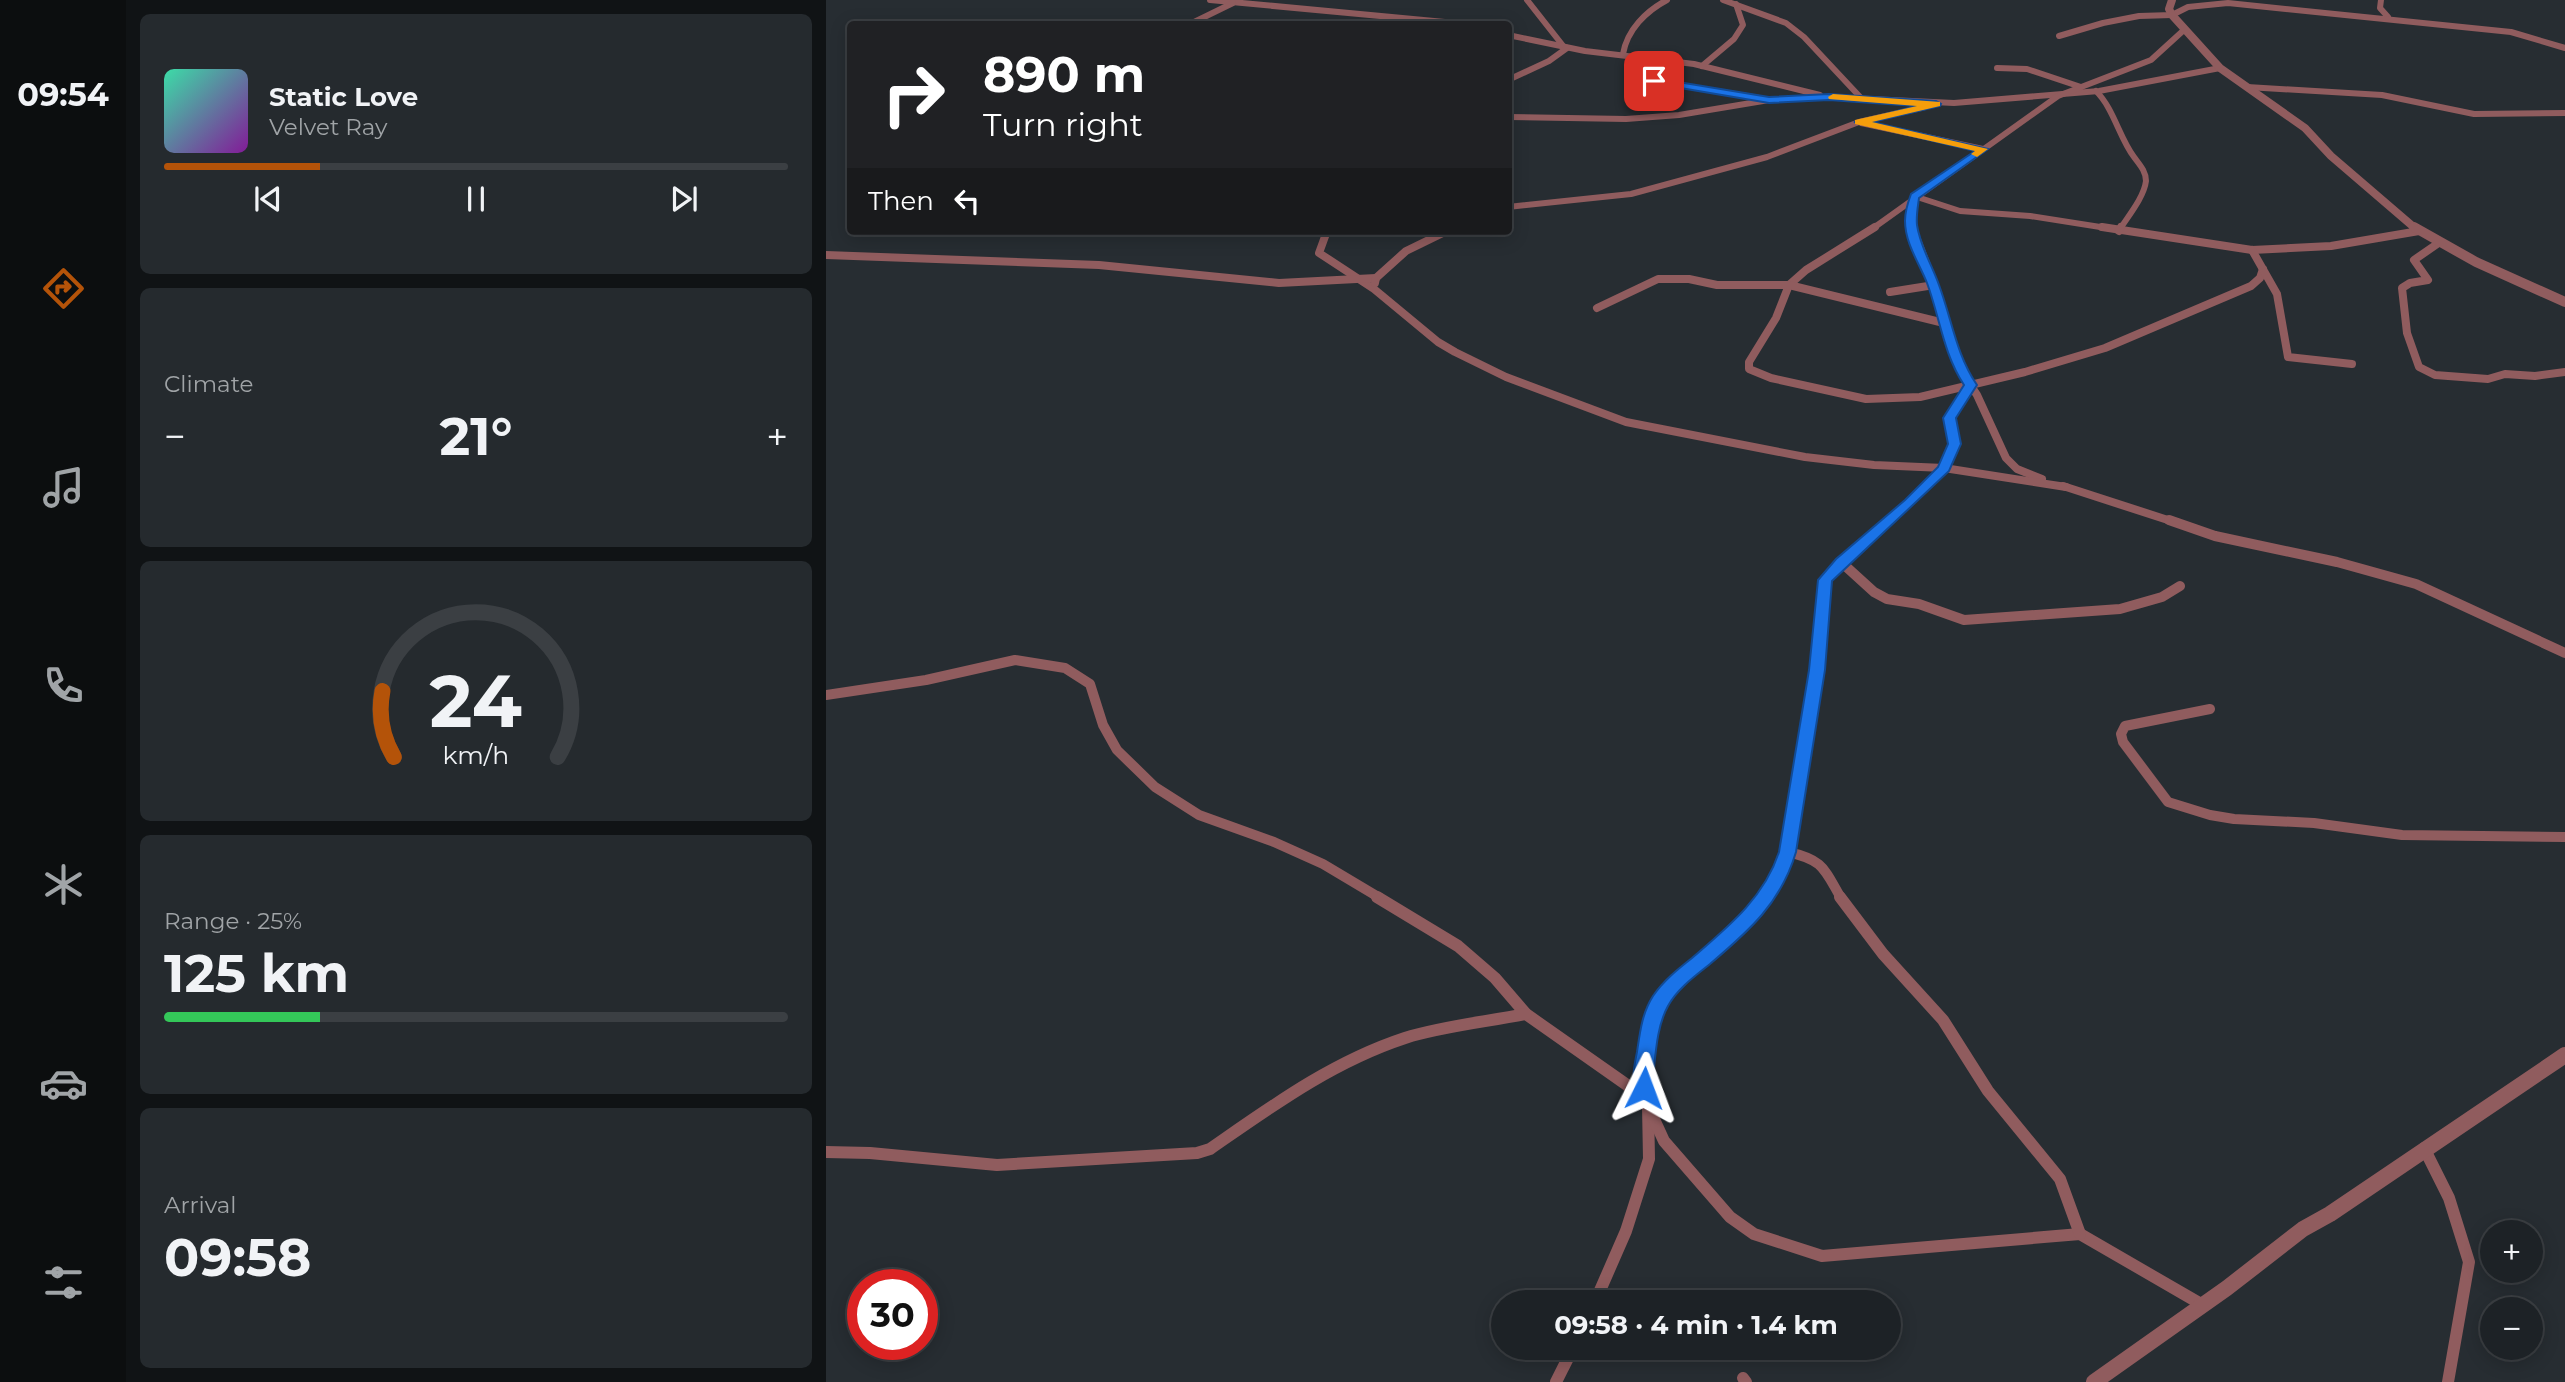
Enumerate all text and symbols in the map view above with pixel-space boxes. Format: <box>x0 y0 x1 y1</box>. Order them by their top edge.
text: 890 m <box>983 45 1145 104</box>
icon: right <box>868 49 959 140</box>
pin <box>1624 51 1684 111</box>
icon: arrive <box>1635 62 1673 100</box>
text: 09:54 <box>17 75 109 114</box>
text: Static Love <box>269 81 418 113</box>
text: Turn right <box>983 105 1143 144</box>
text: Velvet Ray <box>269 113 387 141</box>
icon: previous <box>249 180 287 218</box>
icon: pause <box>457 180 495 218</box>
icon: next <box>665 180 703 218</box>
icon: left <box>948 182 986 220</box>
text: Then <box>868 185 934 217</box>
icon: directions <box>39 264 88 313</box>
text: Climate <box>164 370 253 398</box>
text: 21° <box>440 405 512 468</box>
text: − <box>164 413 186 460</box>
text: + <box>766 413 788 460</box>
icon: music <box>39 463 88 512</box>
text: 24 <box>430 657 522 745</box>
icon: phone <box>39 661 88 710</box>
text: km/h <box>443 740 509 770</box>
icon: climate <box>39 860 88 909</box>
text: Range · 25% <box>164 907 302 935</box>
text: 125 km <box>164 942 349 1005</box>
position arrow <box>1607 1051 1681 1125</box>
icon: car <box>39 1059 88 1108</box>
text: Arrival <box>164 1191 237 1219</box>
map controls <box>2480 1220 2543 1360</box>
button: + <box>2480 1220 2543 1283</box>
text: 09:58 <box>164 1226 311 1289</box>
icon: filters <box>39 1258 88 1307</box>
speed limit sign: 30 <box>847 1269 938 1360</box>
button: − <box>2480 1297 2543 1360</box>
text: 09:58 · 4 min · 1.4 km <box>1554 1309 1838 1341</box>

